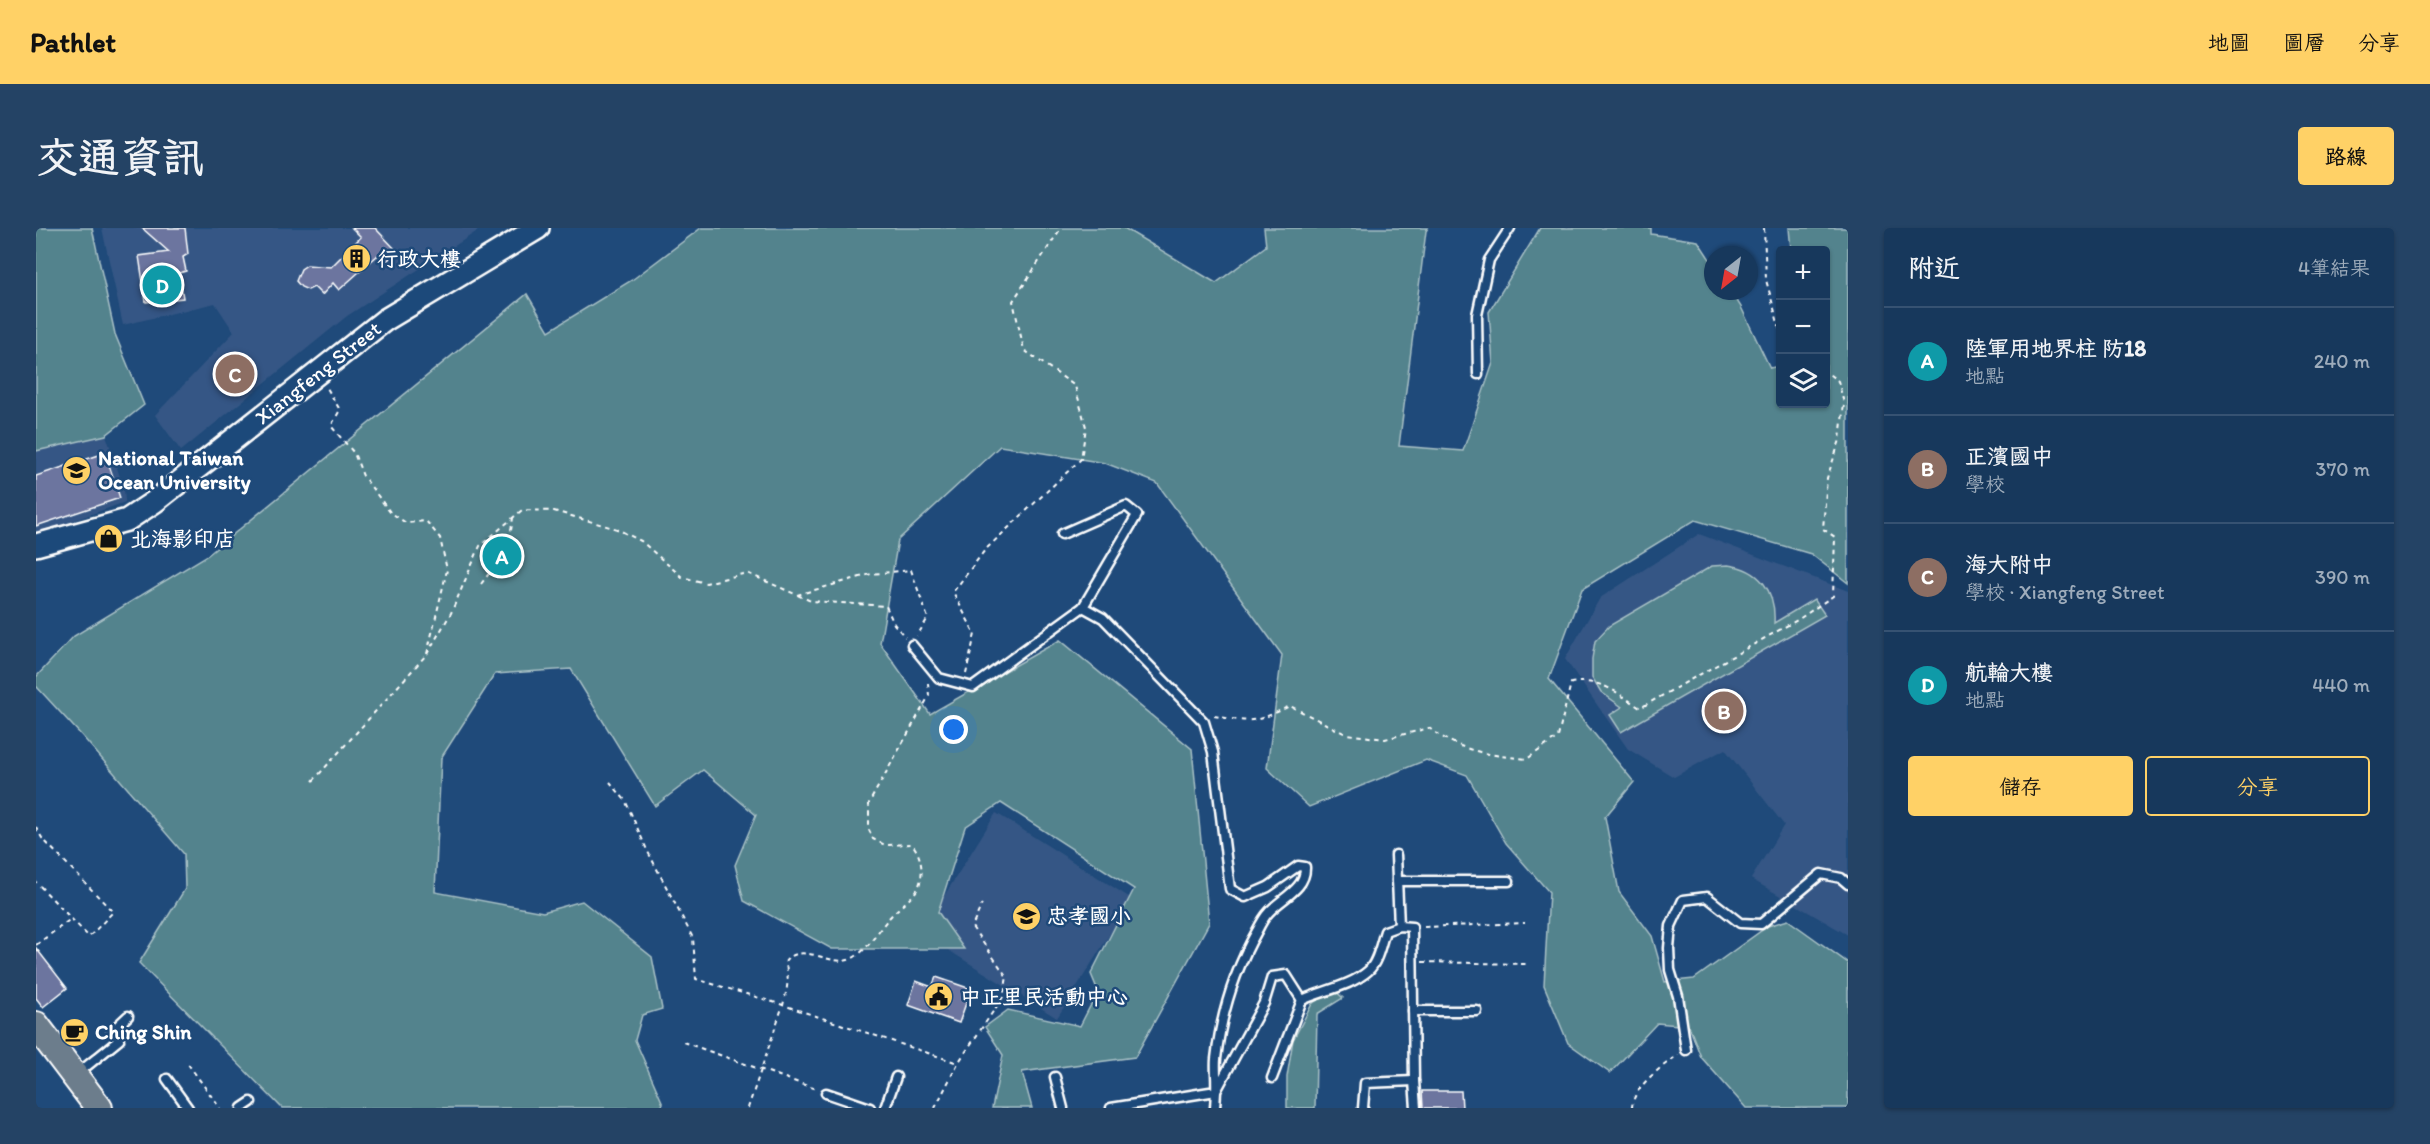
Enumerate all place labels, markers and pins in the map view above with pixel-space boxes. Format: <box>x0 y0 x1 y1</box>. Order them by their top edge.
building icon: 行政大樓 <box>340 243 372 275</box>
place label: 行政大樓 <box>377 246 461 271</box>
pin: D <box>142 262 182 308</box>
pin: C <box>216 352 254 396</box>
place label: National Taiwan Ocean University <box>98 445 251 495</box>
school or university icon: National Taiwan Ocean University <box>61 454 93 486</box>
shop icon: 北海影印店 <box>93 523 125 555</box>
place label: 北海影印店 <box>130 526 235 551</box>
pin: A <box>482 534 522 578</box>
pin: B <box>1704 688 1744 734</box>
school or university icon: 忠孝國小 <box>1010 900 1042 932</box>
place label: 忠孝國小 <box>1047 903 1131 928</box>
public building icon: 中正里民活動中心 <box>923 981 955 1013</box>
place label: 中正里民活動中心 <box>960 984 1128 1009</box>
cafe icon: Ching Shin <box>58 1016 90 1048</box>
place label: Ching Shin <box>95 1019 192 1045</box>

